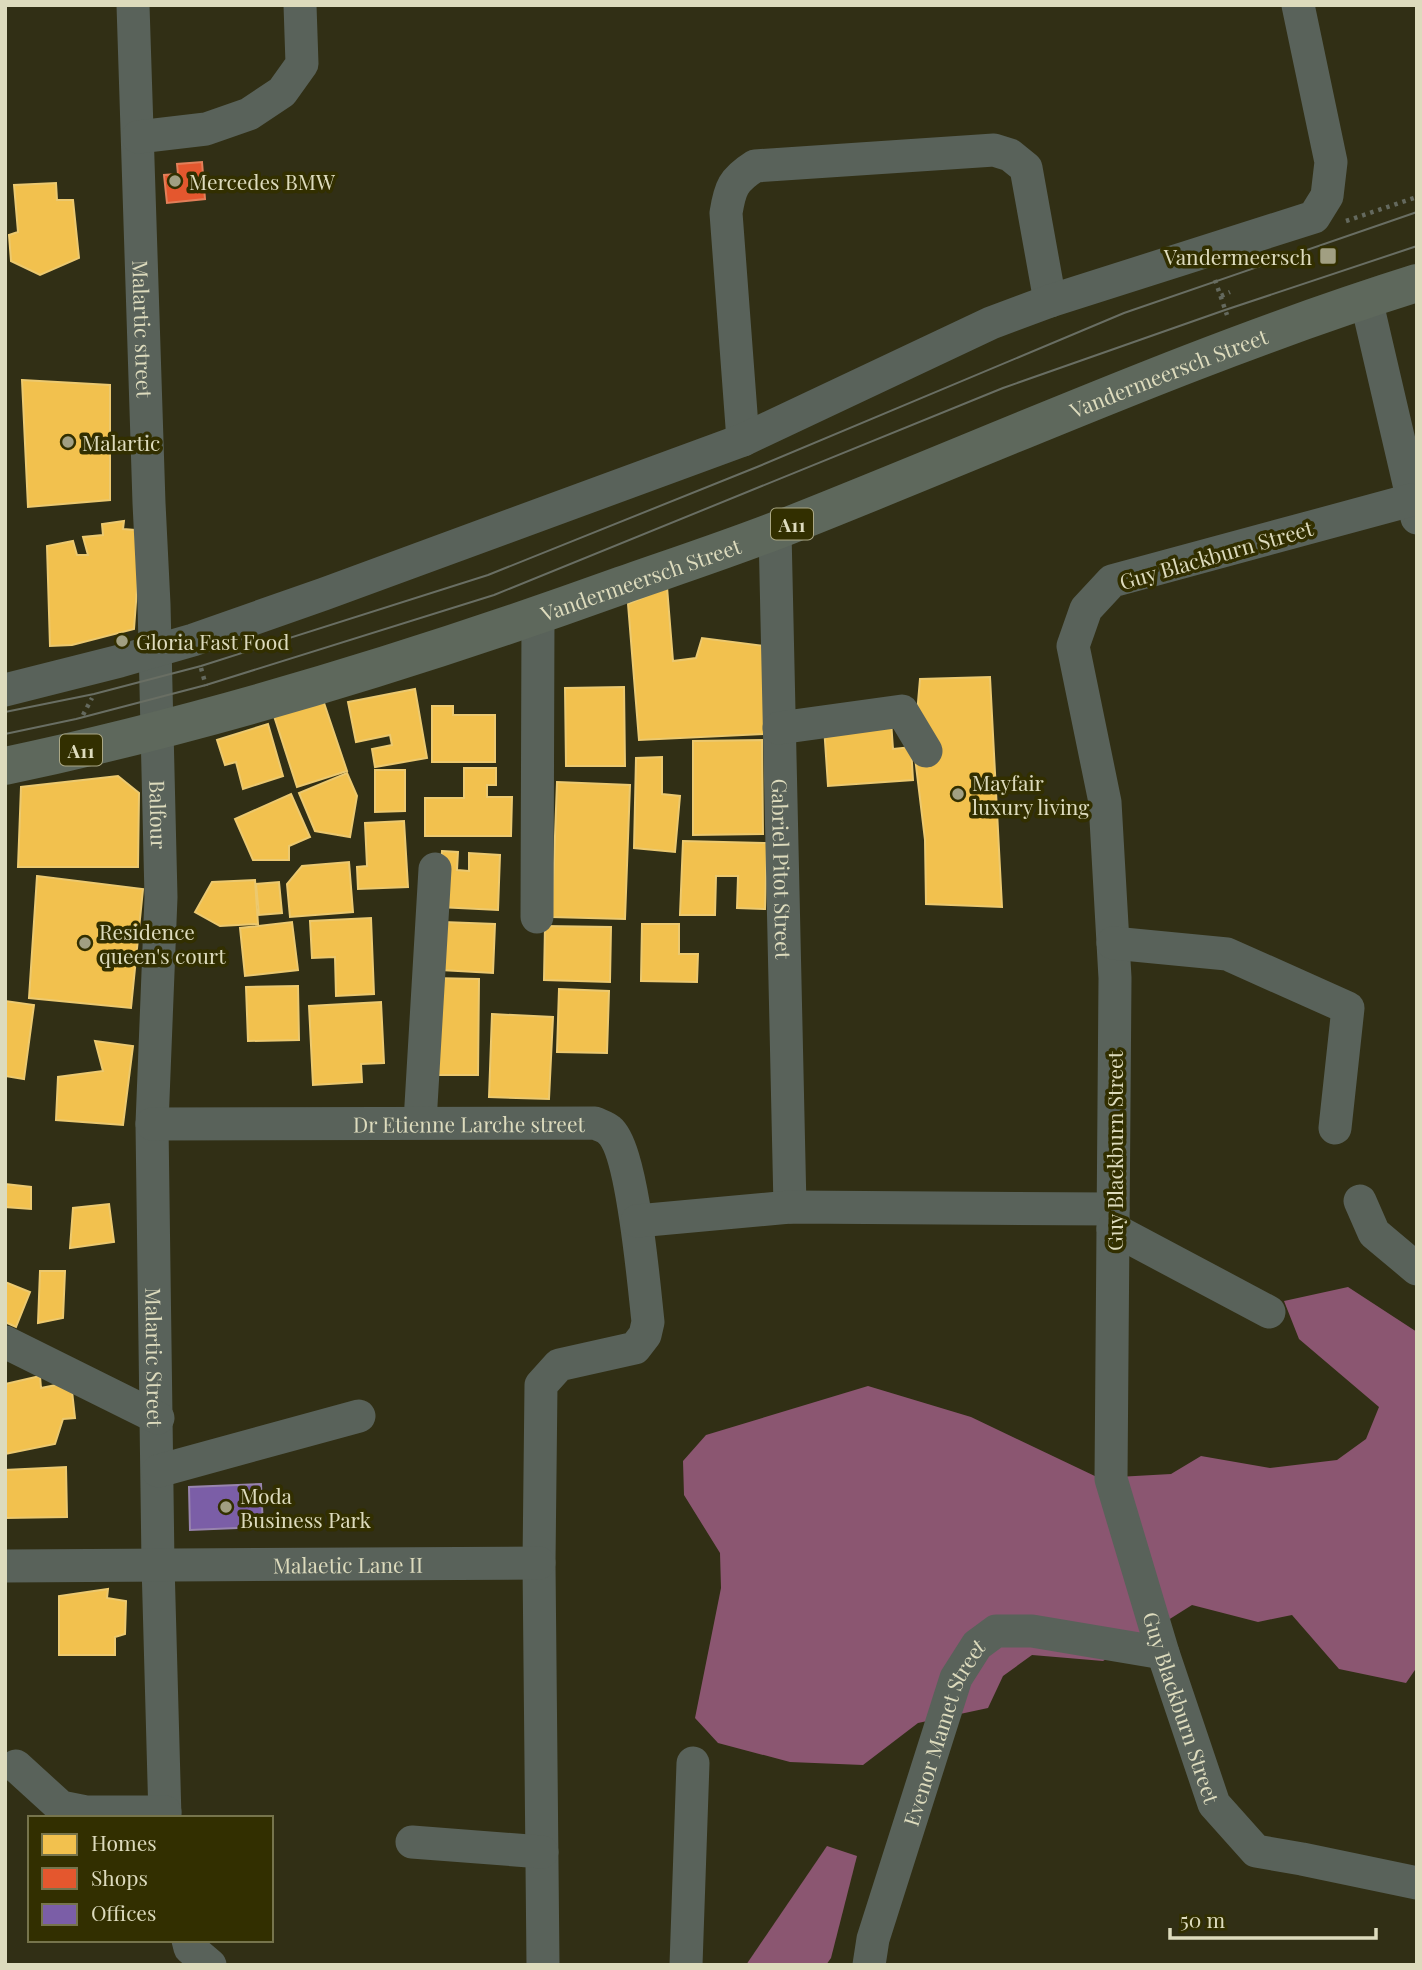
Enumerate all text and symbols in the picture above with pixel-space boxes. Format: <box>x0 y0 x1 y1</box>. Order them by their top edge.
place label: Mercedes BMW <box>189 167 336 195</box>
marker: Mercedes BMW <box>167 173 183 189</box>
place label: Vandermeersch <box>1163 242 1313 270</box>
marker: Vandermeersch <box>1318 246 1338 266</box>
street label: Malartic street <box>127 259 160 399</box>
street label: Vandermeersch Street <box>1064 321 1272 424</box>
place label: Malartic <box>82 428 160 456</box>
marker: Malartic <box>60 434 76 450</box>
road number: A11 <box>771 509 813 540</box>
street label: Guy Blackburn Street <box>1116 513 1317 595</box>
street label: Vandermeersch Street <box>536 531 745 627</box>
place label: Gloria Fast Food <box>136 627 289 655</box>
marker: Gloria Fast Food <box>114 633 130 649</box>
road number: A11 <box>60 734 102 765</box>
place label: Mayfair luxury living <box>972 768 1089 820</box>
street label: Gabriel Pitot Street <box>766 778 799 960</box>
street label: Balfour <box>144 780 174 850</box>
marker: Mayfair luxury living <box>950 786 966 802</box>
place label: Residence queen's court <box>99 917 226 969</box>
marker: Residence queen's court <box>77 935 93 951</box>
street label: Guy Blackburn Street <box>1100 1050 1128 1251</box>
street label: Dr Etienne Larche street <box>353 1109 586 1138</box>
street label: Malartic Street <box>140 1287 170 1428</box>
place label: Moda Business Park <box>240 1481 372 1533</box>
marker: Moda Business Park <box>218 1499 234 1515</box>
street label: Malaetic Lane II <box>273 1550 423 1578</box>
street label: Guy Blackburn Street <box>1137 1608 1227 1808</box>
street label: Evenor Mamet Street <box>896 1630 990 1829</box>
legend <box>28 1816 273 1942</box>
text: Homes <box>91 1828 157 1856</box>
text: Shops <box>91 1863 148 1891</box>
scale bar <box>1170 1896 1376 1940</box>
text: Offices <box>91 1898 156 1926</box>
text: 50 m <box>1180 1905 1226 1933</box>

